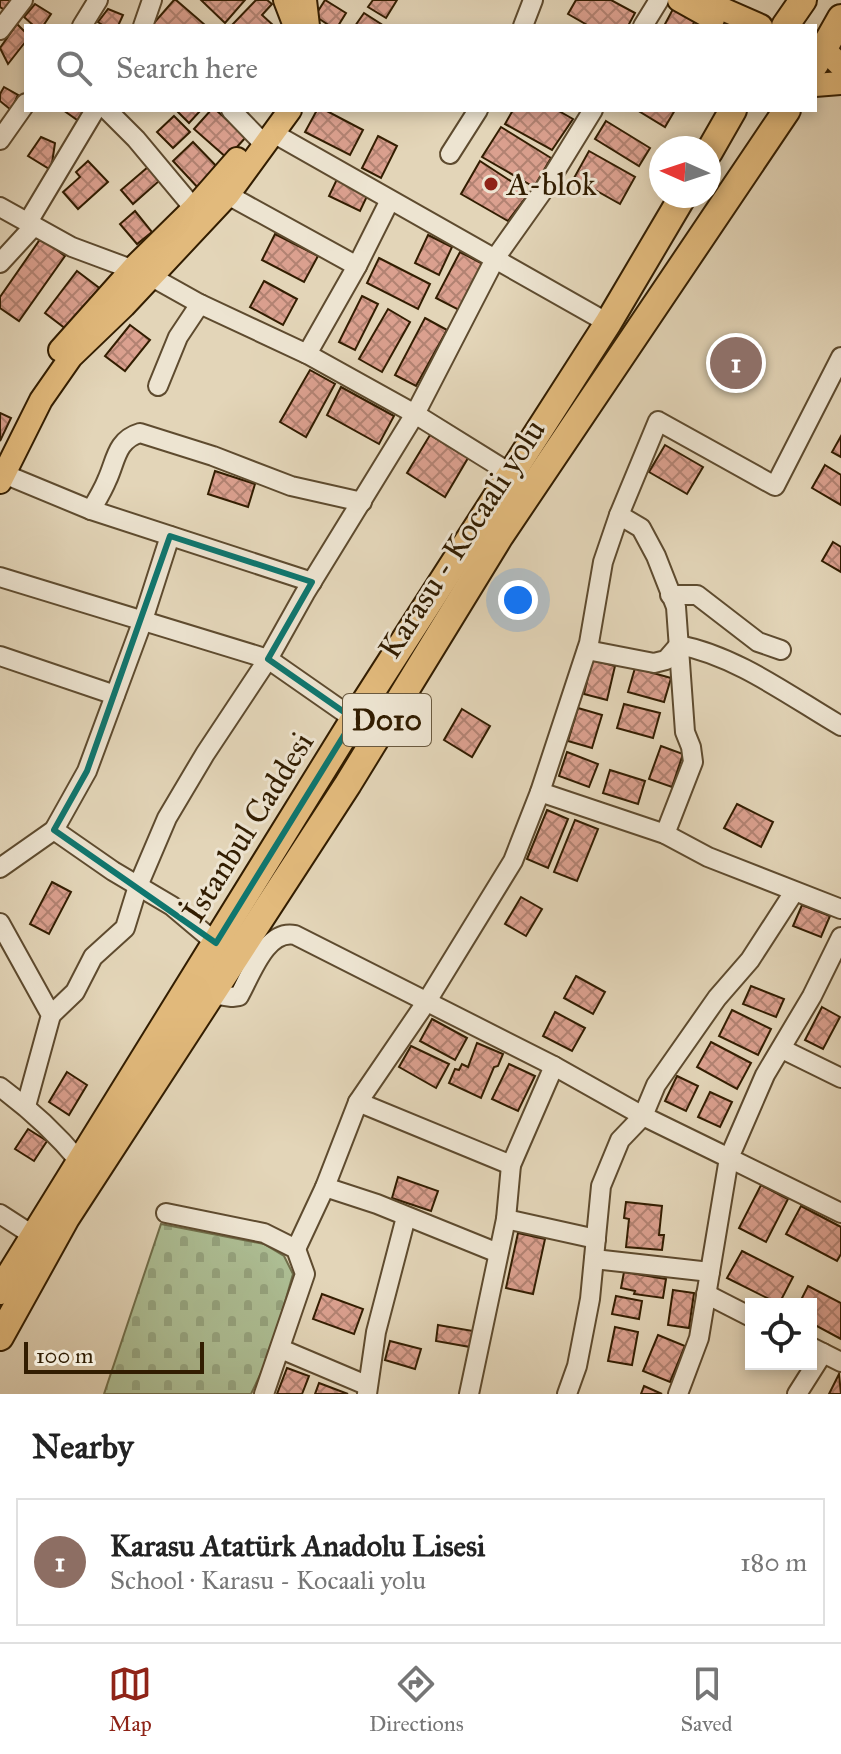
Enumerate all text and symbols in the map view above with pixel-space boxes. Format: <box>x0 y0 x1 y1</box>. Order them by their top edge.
search box <box>24 24 817 112</box>
icon: search <box>52 46 96 90</box>
text: Search here <box>116 50 258 86</box>
north arrow <box>649 136 721 208</box>
place label: A-blok <box>505 165 597 204</box>
marker: A-blok <box>482 175 500 193</box>
pin: 1 <box>710 333 762 393</box>
street label: Karasu - Kocaali yolu <box>370 412 554 666</box>
your location <box>498 580 538 620</box>
road number: D010 <box>343 694 431 746</box>
street label: İstanbul Caddesi <box>174 725 322 929</box>
map controls <box>745 1298 817 1370</box>
button: locate <box>745 1298 817 1370</box>
scale bar <box>24 1338 204 1374</box>
text: 100 m <box>36 1342 93 1369</box>
text: Nearby <box>32 1426 134 1467</box>
text: Karasu Atatürk Anadolu Lisesi <box>110 1528 485 1564</box>
text: 1 <box>55 1546 65 1578</box>
text: 180 m <box>740 1546 807 1578</box>
text: School · Karasu - Kocaali yolu <box>110 1564 426 1596</box>
tab: Map <box>108 1662 152 1737</box>
tab: Directions <box>369 1662 464 1737</box>
tab: Saved <box>680 1662 733 1737</box>

